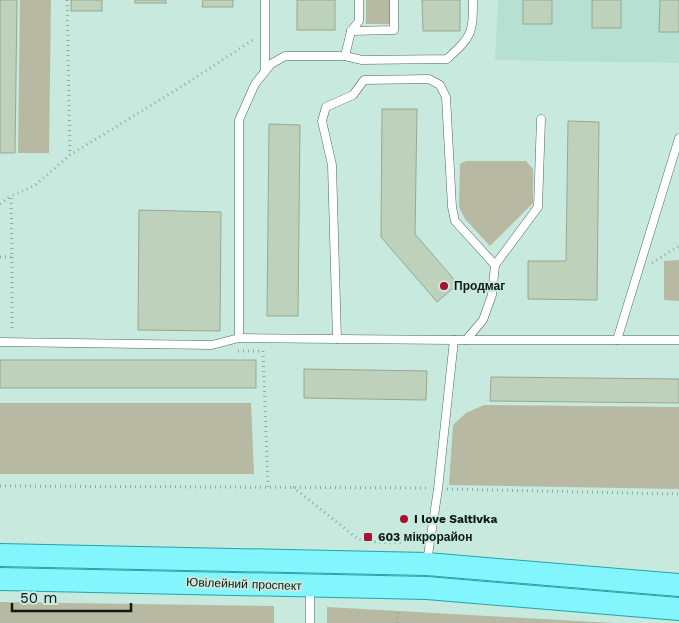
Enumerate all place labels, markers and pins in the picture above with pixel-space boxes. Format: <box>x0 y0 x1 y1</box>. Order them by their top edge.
place label: Продмаг <box>454 279 505 293</box>
marker: Продмаг <box>438 280 450 292</box>
place label: I love Saltivka <box>414 512 498 526</box>
marker: I love Saltivka <box>398 513 410 525</box>
place label: 603 мікрорайон <box>378 530 472 544</box>
marker: 603 мікрорайон <box>362 531 374 543</box>

